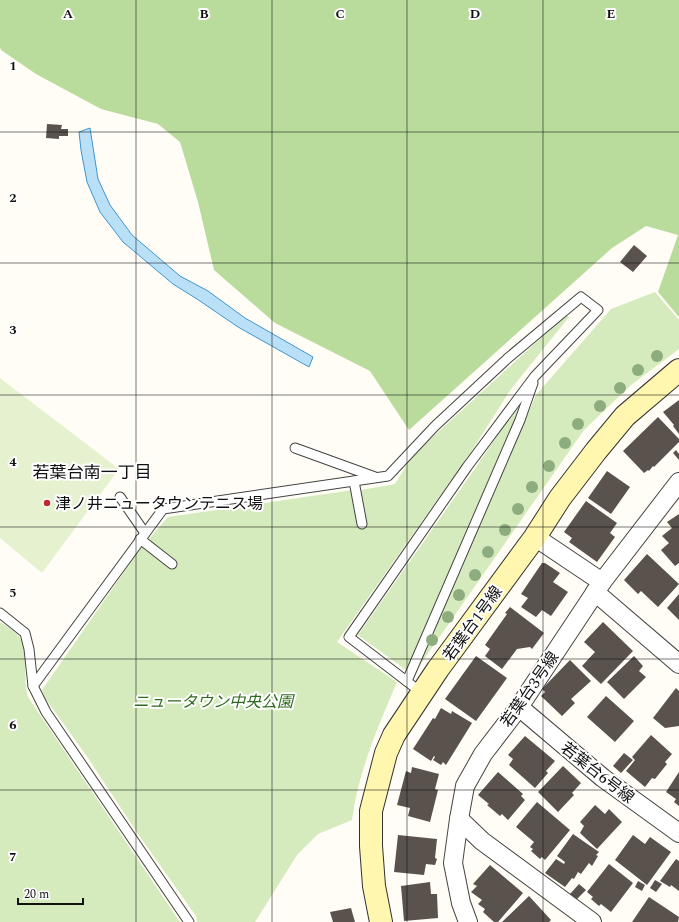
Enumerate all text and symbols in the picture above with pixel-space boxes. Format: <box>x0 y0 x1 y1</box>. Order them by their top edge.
text: A <box>63 4 73 24</box>
text: B <box>199 4 209 24</box>
text: C <box>335 4 345 24</box>
text: D <box>470 4 480 24</box>
text: E <box>607 4 616 24</box>
text: 1 <box>9 56 17 76</box>
text: 2 <box>9 188 17 208</box>
text: 3 <box>9 320 17 340</box>
text: 4 <box>9 452 17 472</box>
district label: 若葉台南一丁目 <box>33 460 152 486</box>
place label: 津ノ井ニュータウンテニス場 <box>55 492 263 516</box>
marker: 津ノ井ニュータウンテニス場 <box>42 498 52 508</box>
street label: 若葉台1号線 <box>437 581 508 666</box>
text: 5 <box>9 583 17 603</box>
street label: 若葉台3号線 <box>495 647 565 733</box>
park label: ニュータウン中央公園 <box>133 690 295 714</box>
text: 6 <box>9 715 17 735</box>
street label: 若葉台6号線 <box>555 736 639 809</box>
text: 7 <box>9 847 17 867</box>
scale bar <box>18 880 83 906</box>
text: 20 m <box>24 885 49 904</box>

